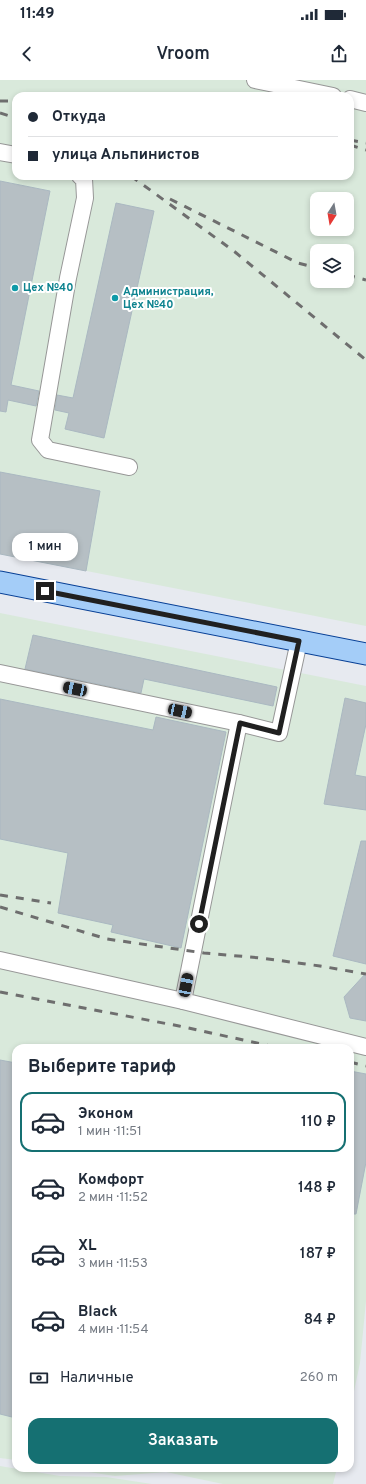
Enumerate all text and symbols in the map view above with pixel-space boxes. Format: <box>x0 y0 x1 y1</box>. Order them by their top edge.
text: 11:49 <box>20 5 55 24</box>
icon: back <box>16 43 38 65</box>
text: Vroom <box>156 43 210 66</box>
icon: share <box>328 43 350 65</box>
text: Откуда <box>52 108 106 127</box>
text: улица Альпинистов <box>52 146 200 165</box>
north arrow <box>310 192 354 236</box>
map controls <box>310 192 354 288</box>
button: layers <box>310 244 354 288</box>
place label: Цех №40 <box>23 281 73 295</box>
marker: Цех №40 <box>10 283 20 293</box>
place label: Администрация, Цех №40 <box>123 285 214 312</box>
marker: Администрация, Цех №40 <box>110 293 120 303</box>
callout: 1 мин <box>12 533 78 561</box>
text: 1 мин <box>28 539 62 555</box>
route end <box>36 582 54 600</box>
car <box>62 681 88 697</box>
car <box>167 703 193 719</box>
route start <box>190 915 208 933</box>
car <box>178 972 194 998</box>
text: Выберите тариф <box>28 1056 176 1079</box>
icon: car <box>30 1104 66 1140</box>
text: Эконом <box>78 1105 133 1124</box>
text: 110 ₽ <box>301 1113 336 1132</box>
text: 1 мин · 11:51 <box>78 1124 142 1140</box>
icon: car <box>30 1170 66 1206</box>
text: Комфорт <box>78 1171 144 1190</box>
text: 148 ₽ <box>298 1179 336 1198</box>
text: 2 мин · 11:52 <box>78 1190 148 1206</box>
icon: car <box>30 1236 66 1272</box>
text: XL <box>78 1237 96 1256</box>
text: 187 ₽ <box>300 1245 336 1264</box>
text: 3 мин · 11:53 <box>78 1256 148 1272</box>
icon: car <box>30 1302 66 1338</box>
text: Black <box>78 1303 118 1322</box>
text: 84 ₽ <box>304 1311 336 1330</box>
text: 4 мин · 11:54 <box>78 1322 149 1338</box>
icon: cash <box>28 1367 50 1389</box>
text: Наличные <box>60 1369 134 1388</box>
text: 260 m <box>300 1370 338 1386</box>
button: Заказать <box>28 1418 338 1464</box>

